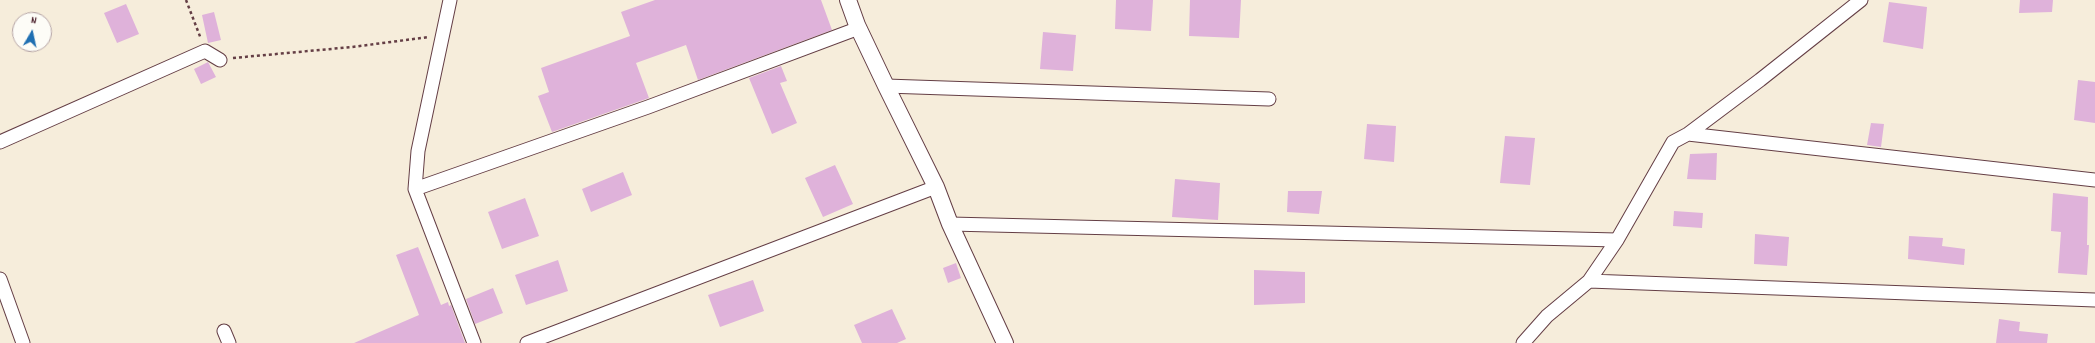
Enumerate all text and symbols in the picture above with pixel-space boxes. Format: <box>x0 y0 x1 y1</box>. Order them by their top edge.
north arrow <box>12 12 52 52</box>
text: N <box>30 13 38 29</box>

